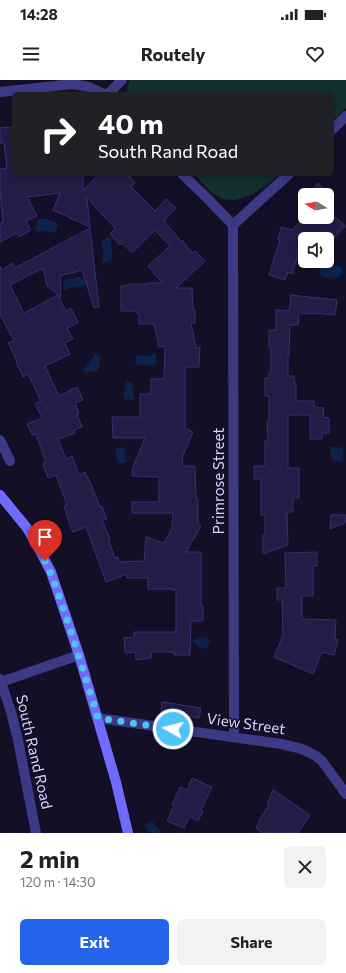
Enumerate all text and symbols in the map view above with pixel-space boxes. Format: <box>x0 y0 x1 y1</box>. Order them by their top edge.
text: 14:28 <box>20 5 58 23</box>
icon: menu <box>20 43 42 65</box>
text: Routely <box>141 43 205 65</box>
icon: heart <box>304 43 326 65</box>
text: 40 m <box>98 106 164 140</box>
icon: right <box>32 108 84 160</box>
text: South Rand Road <box>98 140 238 162</box>
north arrow <box>298 188 334 224</box>
map controls <box>298 188 334 268</box>
button: sound <box>298 232 334 268</box>
street label: Primrose Street <box>209 428 227 534</box>
pin <box>28 520 62 561</box>
icon: arrive <box>34 526 56 548</box>
street label: South Rand Road <box>13 693 57 811</box>
position arrow <box>152 708 194 750</box>
street label: View Street <box>206 709 287 737</box>
text: 2 min <box>20 844 80 873</box>
button: close <box>284 846 326 888</box>
text: 120 m · 14:30 <box>20 874 95 890</box>
button: Exit <box>20 919 169 965</box>
button: Share <box>177 919 326 965</box>

